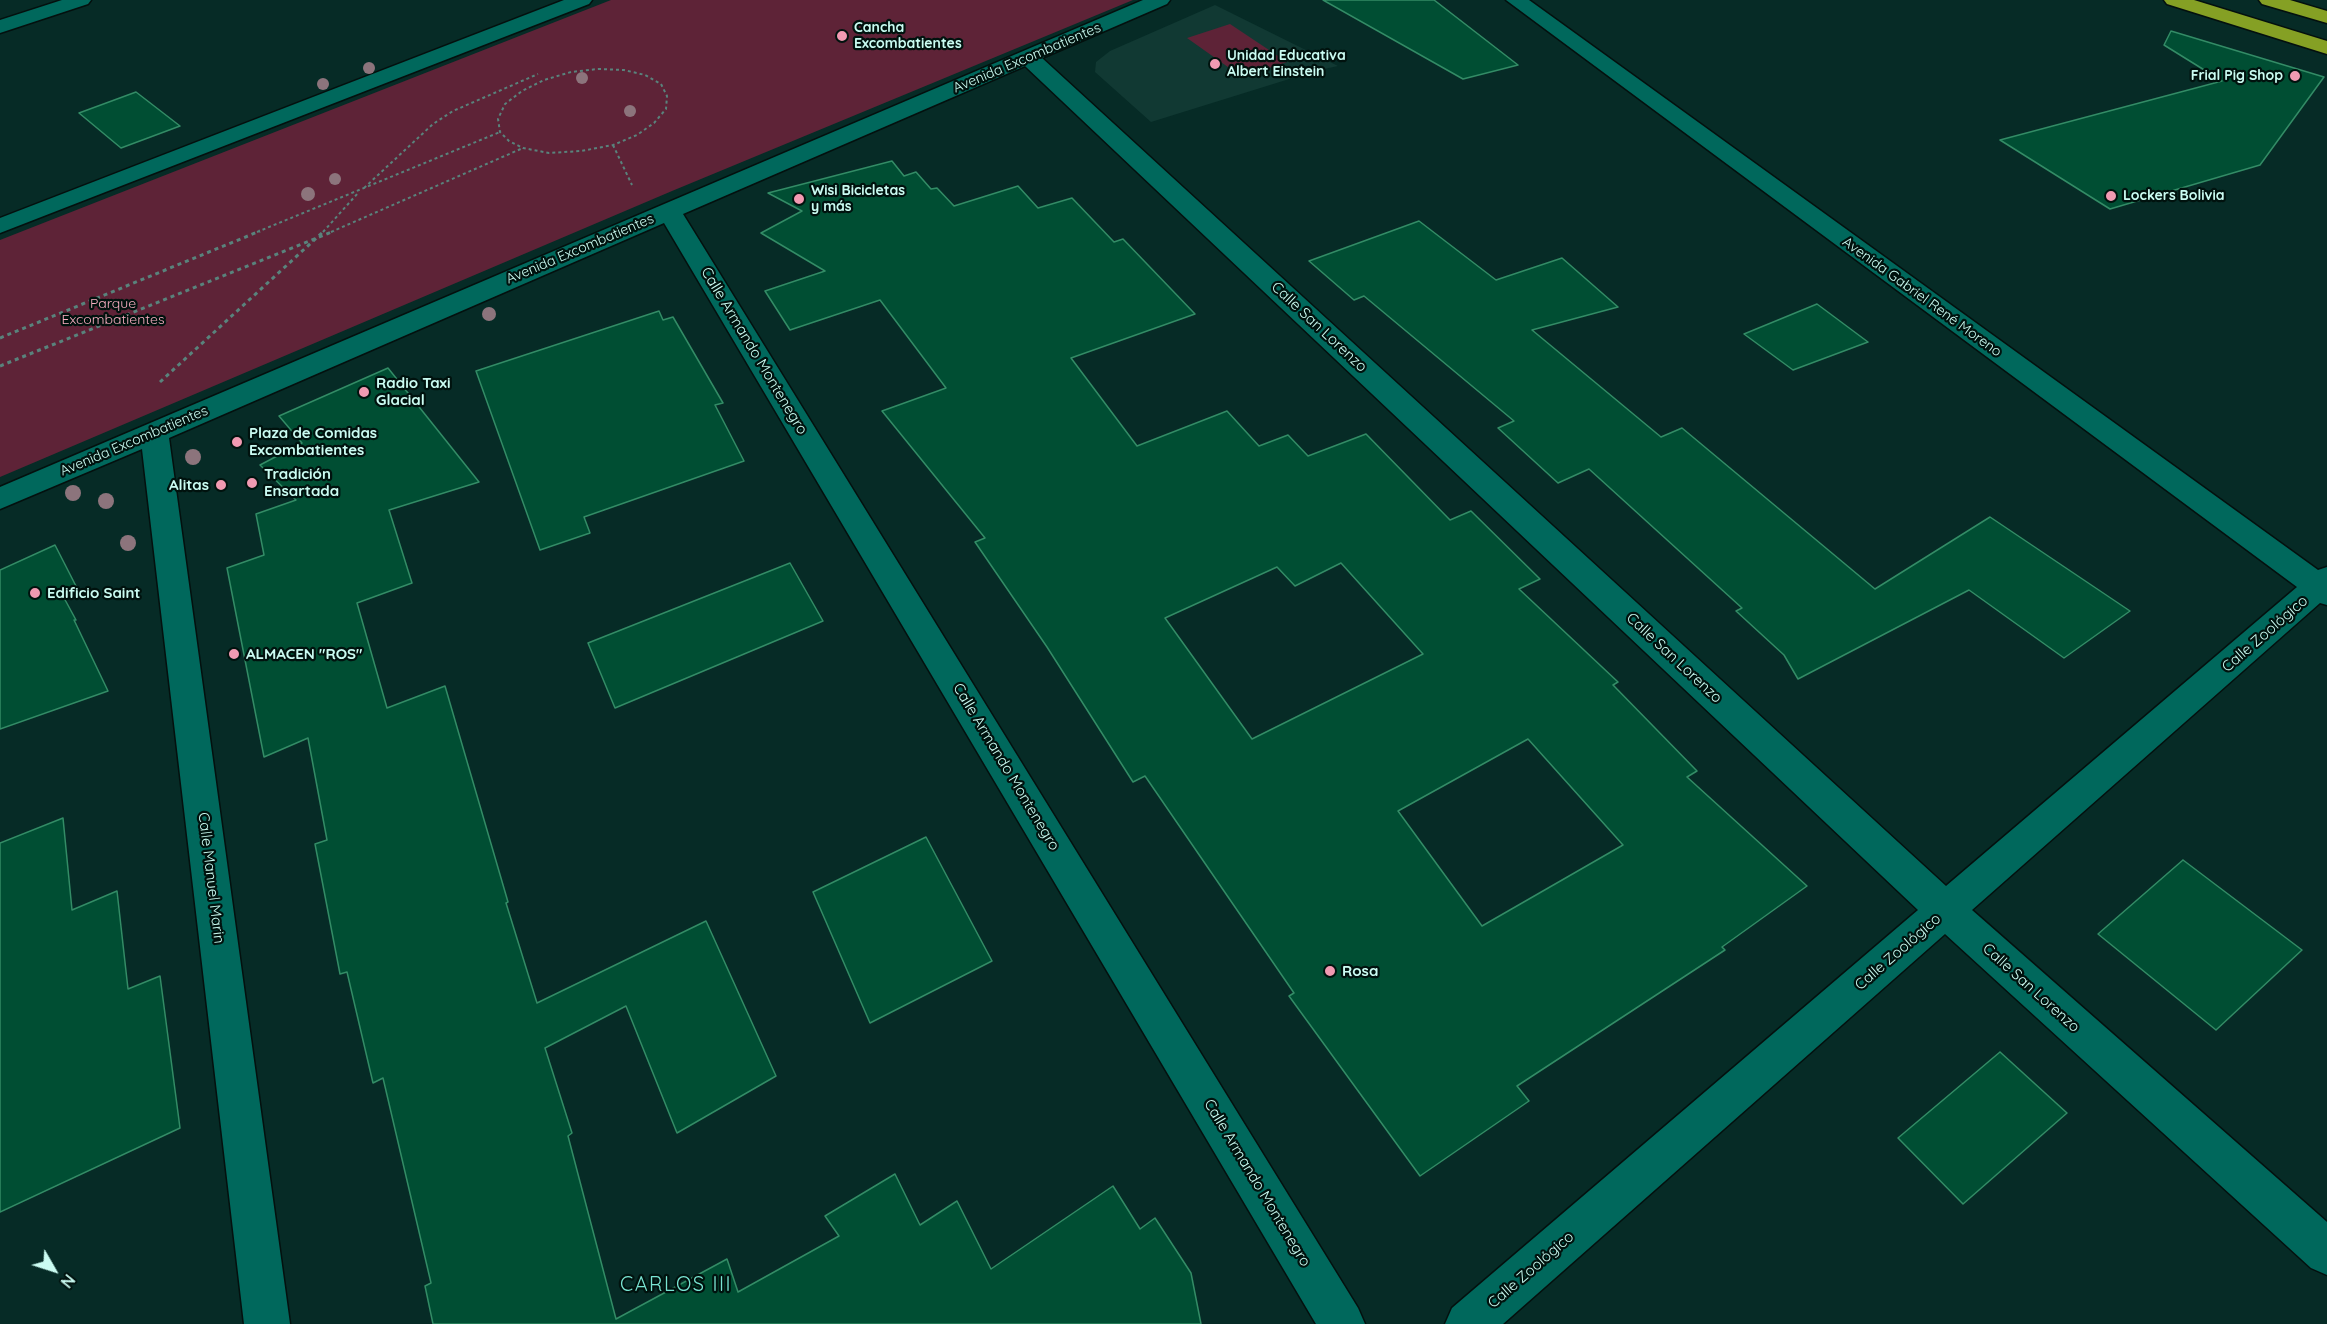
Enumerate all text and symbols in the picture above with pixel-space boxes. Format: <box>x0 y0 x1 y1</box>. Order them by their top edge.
street label: Avenida Excombatientes <box>951 19 1103 97</box>
place label: Cancha Excombatientes <box>854 20 962 52</box>
marker: Cancha Excombatientes <box>835 29 849 43</box>
place label: Unidad Educativa Albert Einstein <box>1227 48 1346 80</box>
marker: Unidad Educativa Albert Einstein <box>1208 57 1222 71</box>
place label: Frial Pig Shop <box>2191 68 2283 84</box>
marker: Frial Pig Shop <box>2288 69 2302 83</box>
place label: Wisi Bicicletas y más <box>811 183 905 216</box>
place label: Lockers Bolivia <box>2123 188 2224 204</box>
marker: Lockers Bolivia <box>2104 189 2118 203</box>
marker: Wisi Bicicletas y más <box>792 192 806 206</box>
street label: Avenida Excombatientes <box>504 210 656 288</box>
street label: Avenida Gabriel René Moreno <box>1839 234 2005 360</box>
street label: Calle Armando Montenegro <box>697 264 811 438</box>
street label: Calle San Lorenzo <box>1267 278 1371 376</box>
park label: Parque Excombatientes <box>62 296 164 328</box>
place label: Radio Taxi Glacial <box>376 374 450 409</box>
marker: Radio Taxi Glacial <box>357 385 371 399</box>
street label: Avenida Excombatientes <box>58 402 210 480</box>
place label: Plaza de Comidas Excombatientes <box>249 424 377 459</box>
marker: Plaza de Comidas Excombatientes <box>230 435 244 449</box>
place label: Tradición Ensartada <box>264 465 339 500</box>
place label: Alitas <box>169 476 209 494</box>
marker: Tradición Ensartada <box>245 476 259 490</box>
marker: Alitas <box>214 478 228 492</box>
place label: Edificio Saint <box>47 584 140 602</box>
marker: Edificio Saint <box>28 586 42 600</box>
street label: Calle Zoológico <box>2218 592 2312 676</box>
street label: Calle San Lorenzo <box>1622 609 1726 707</box>
place label: ALMACEN "ROS" <box>246 645 362 663</box>
marker: ALMACEN "ROS" <box>227 647 241 661</box>
street label: Calle Armando Montenegro <box>949 680 1063 854</box>
street label: Calle Manuel Marin <box>194 811 228 945</box>
street label: Calle Zoológico <box>1851 910 1945 994</box>
street label: Calle San Lorenzo <box>1979 940 2083 1036</box>
place label: Rosa <box>1342 962 1378 980</box>
marker: Rosa <box>1323 964 1337 978</box>
street label: Calle Armando Montenegro <box>1200 1096 1314 1270</box>
street label: Calle Zoológico <box>1484 1228 1578 1312</box>
north arrow <box>24 1240 84 1300</box>
text: N <box>57 1270 79 1292</box>
district label: CARLOS III <box>620 1273 732 1297</box>

